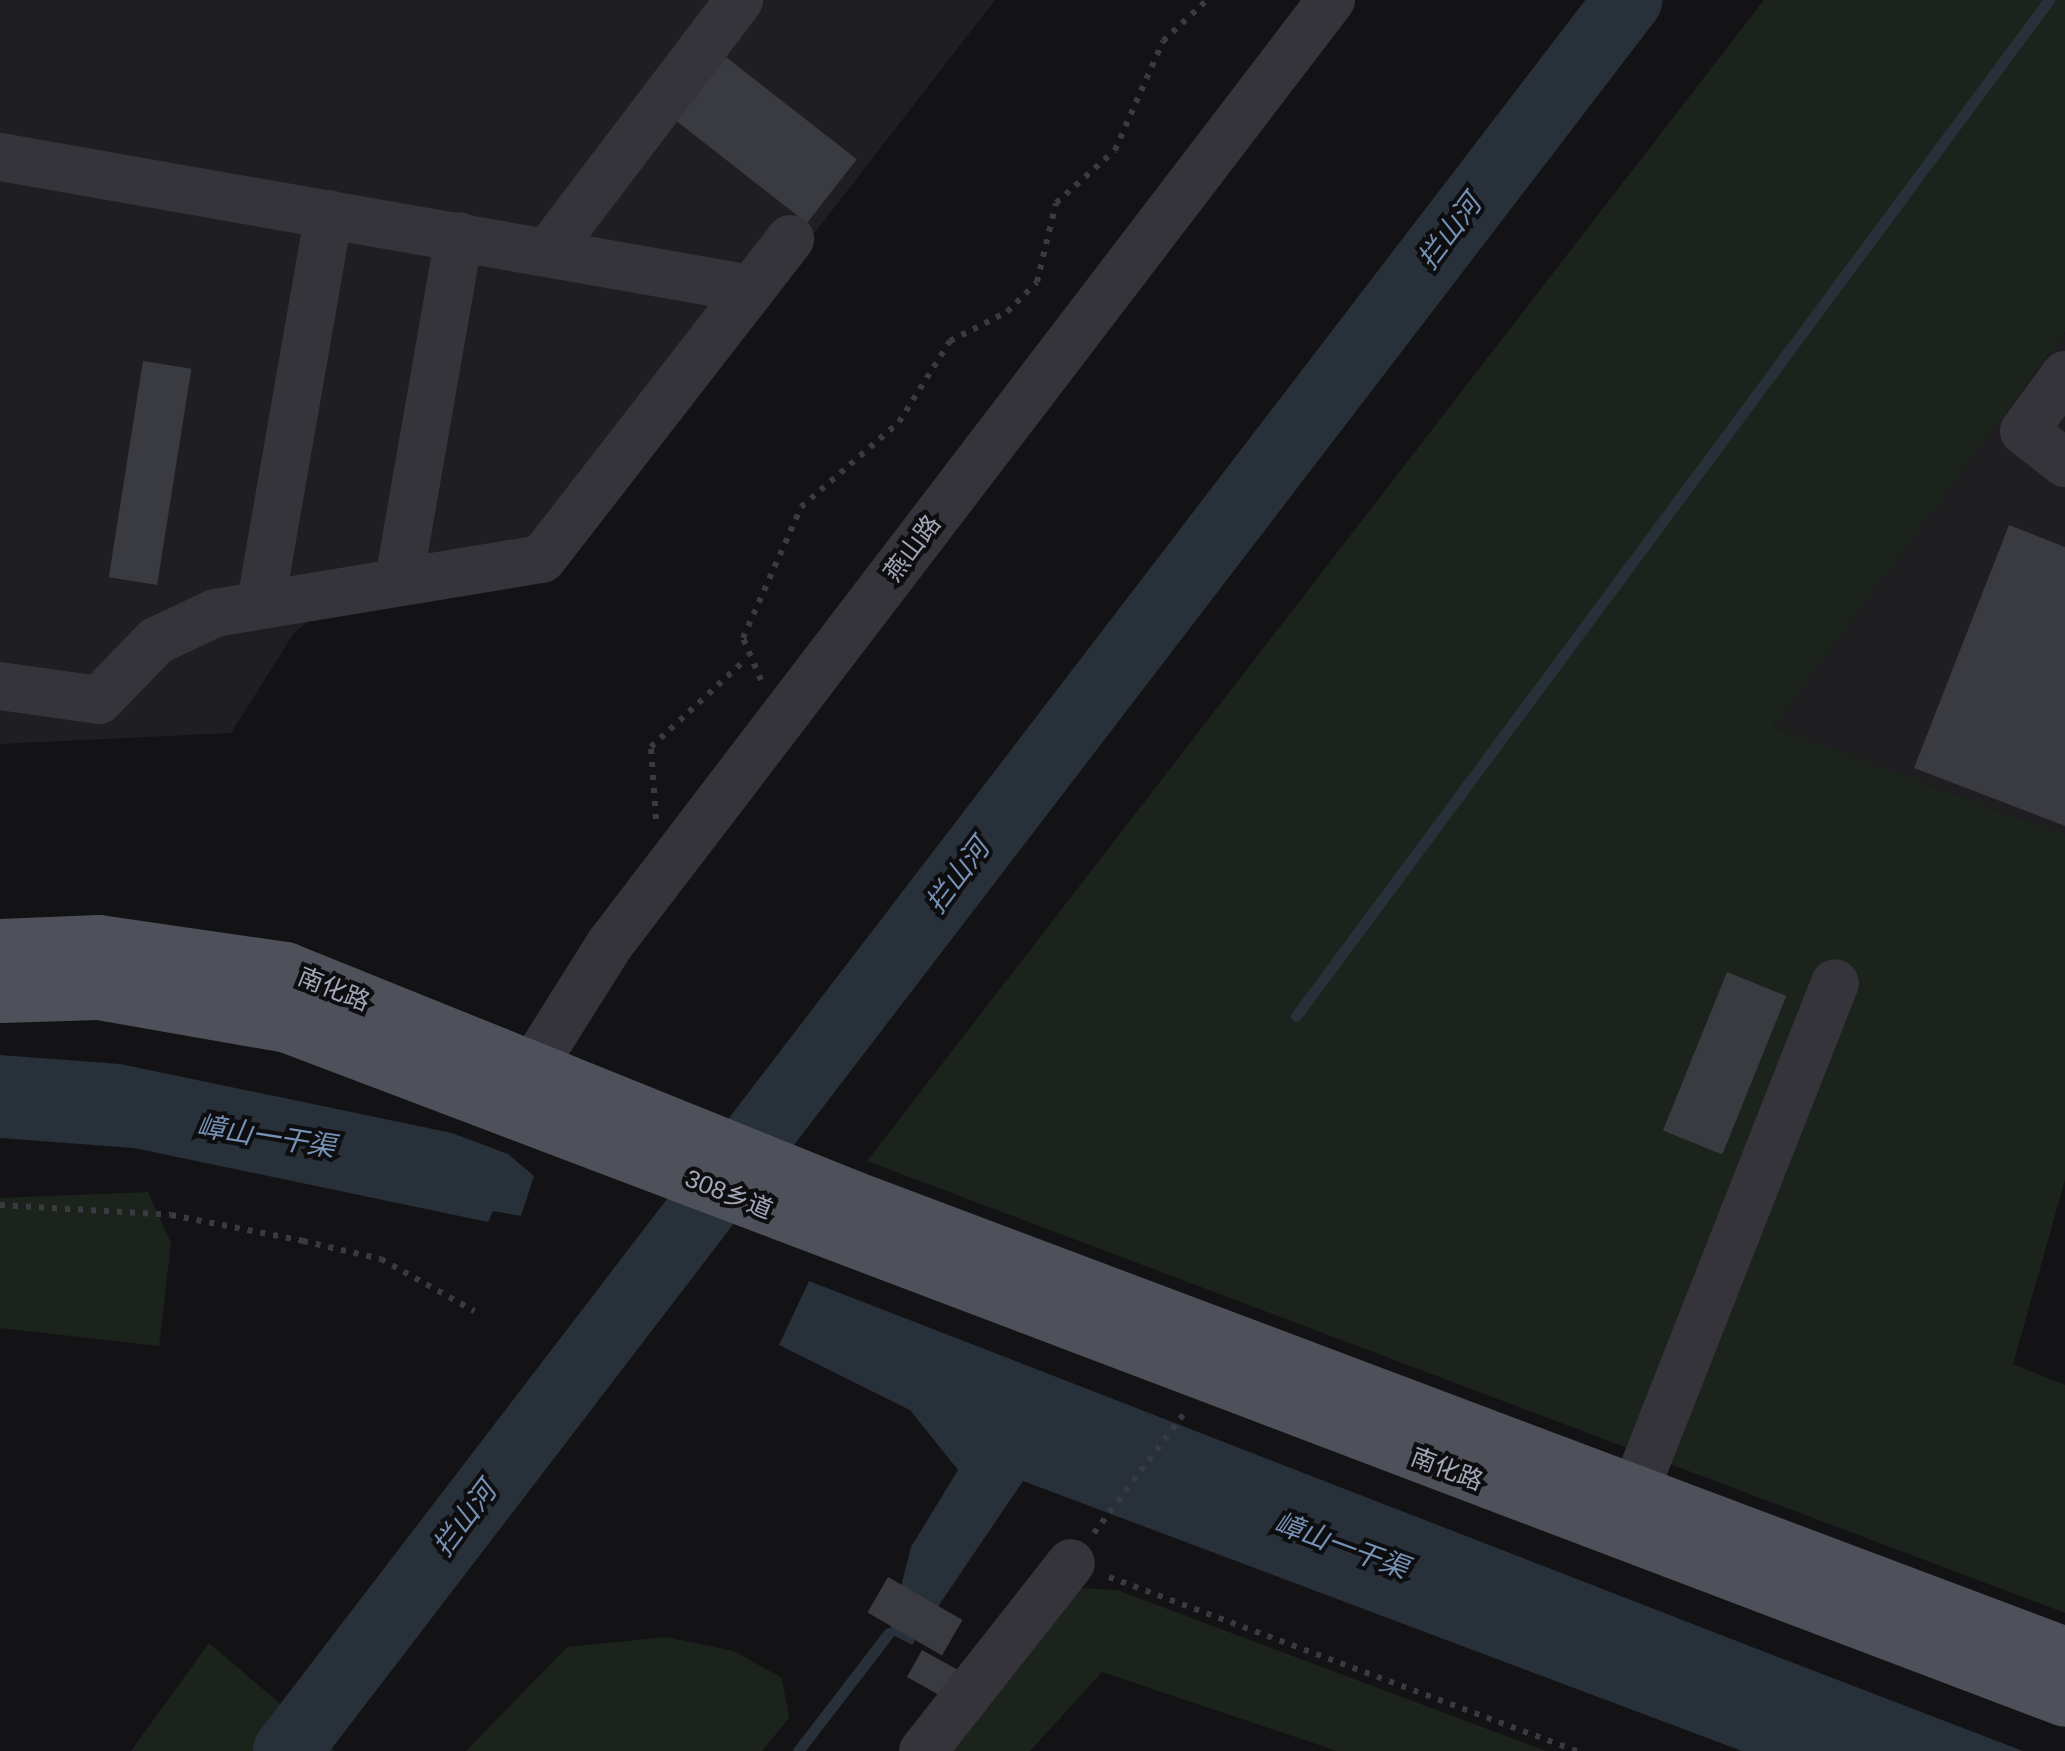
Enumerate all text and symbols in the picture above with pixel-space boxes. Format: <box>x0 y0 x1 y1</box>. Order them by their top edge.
water label: 拦山河 <box>1411 188 1489 276</box>
street label: 燕山路 <box>877 509 947 587</box>
water label: 拦山河 <box>919 832 997 920</box>
street label: 南化路 <box>294 961 374 1017</box>
water label: 嶂山一干渠 <box>194 1109 338 1165</box>
street label: 308乡道 <box>681 1163 777 1225</box>
street label: 南化路 <box>1407 1442 1487 1496</box>
water label: 拦山河 <box>426 1475 504 1563</box>
water label: 嶂山一干渠 <box>1269 1506 1413 1586</box>

